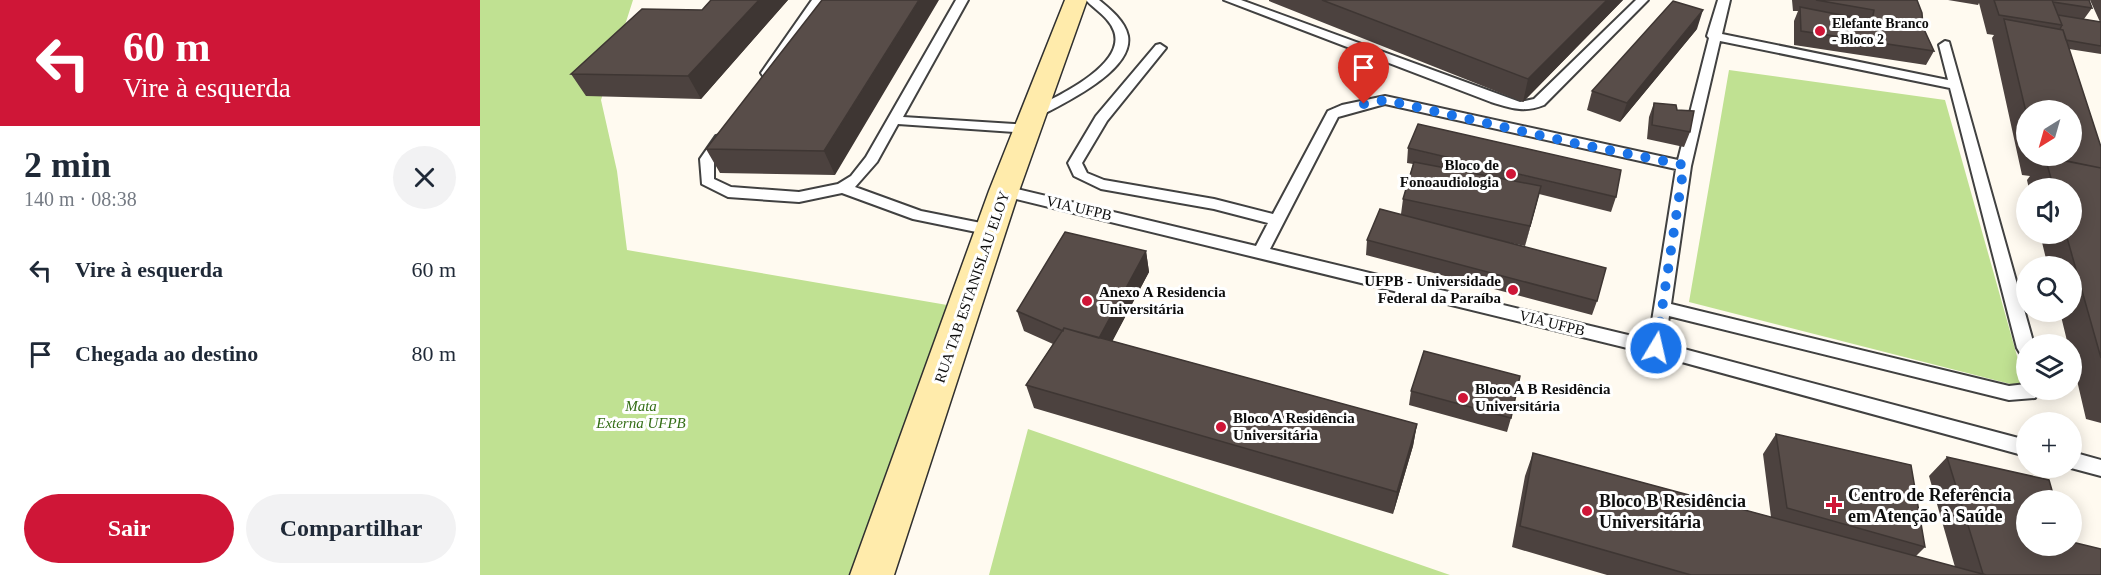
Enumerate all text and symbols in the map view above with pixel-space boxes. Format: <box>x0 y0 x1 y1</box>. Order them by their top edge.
place label: Elefante Branco - Bloco 2 <box>1832 16 1929 47</box>
icon: left <box>24 24 102 102</box>
text: 60 m <box>123 24 211 70</box>
marker: Elefante Branco - Bloco 2 <box>1813 24 1827 38</box>
pin <box>1338 42 1389 104</box>
icon: arrive <box>1347 51 1380 84</box>
text: Vire à esquerda <box>123 73 291 103</box>
north arrow <box>2016 100 2082 166</box>
map controls <box>2016 100 2082 556</box>
text: 2 min <box>24 145 111 185</box>
button: close <box>393 146 456 209</box>
place label: Bloco de Fonoaudiologia <box>1400 157 1499 190</box>
marker: Bloco de Fonoaudiologia <box>1504 167 1518 181</box>
button: sound <box>2016 178 2082 244</box>
text: 140 m · 08:38 <box>24 188 137 210</box>
street label: RUA TAB ESTANISLAU ELOY <box>932 189 1012 385</box>
street label: VIA UFPB <box>1045 193 1113 223</box>
icon: left <box>24 254 57 287</box>
button: search <box>2016 256 2082 322</box>
text: Vire à esquerda <box>75 257 223 282</box>
text: 60 m <box>411 257 456 282</box>
place label: UFPB - Universidade Federal da Paraíba <box>1364 273 1501 306</box>
marker: UFPB - Universidade Federal da Paraíba <box>1506 283 1520 297</box>
place label: Anexo A Residencia Universitária <box>1099 284 1226 317</box>
marker: Anexo A Residencia Universitária <box>1080 294 1094 308</box>
street label: VIA UFPB <box>1518 307 1586 339</box>
position arrow <box>1624 316 1688 380</box>
button: layers <box>2016 334 2082 400</box>
icon: arrive <box>24 338 57 371</box>
text: Chegada ao destino <box>75 341 258 366</box>
text: 80 m <box>411 341 456 366</box>
place label: Bloco A B Residência Universitária <box>1475 381 1611 414</box>
marker: Bloco A B Residência Universitária <box>1456 391 1470 405</box>
park label: Mata Externa UFPB <box>595 398 686 431</box>
place label: Bloco A Residência Universitária <box>1233 410 1355 443</box>
button: + <box>2016 412 2082 478</box>
marker: Bloco A Residência Universitária <box>1214 420 1228 434</box>
place label: Centro de Referência em Atenção à Saúde <box>1848 485 2012 526</box>
button: − <box>2016 490 2082 556</box>
place label: Bloco B Residência Universitária <box>1599 491 1746 532</box>
button: Sair <box>24 494 234 563</box>
button: Compartilhar <box>246 494 456 563</box>
marker: Centro de Referência em Atenção à Saúde <box>1825 496 1843 514</box>
marker: Bloco B Residência Universitária <box>1580 504 1594 518</box>

